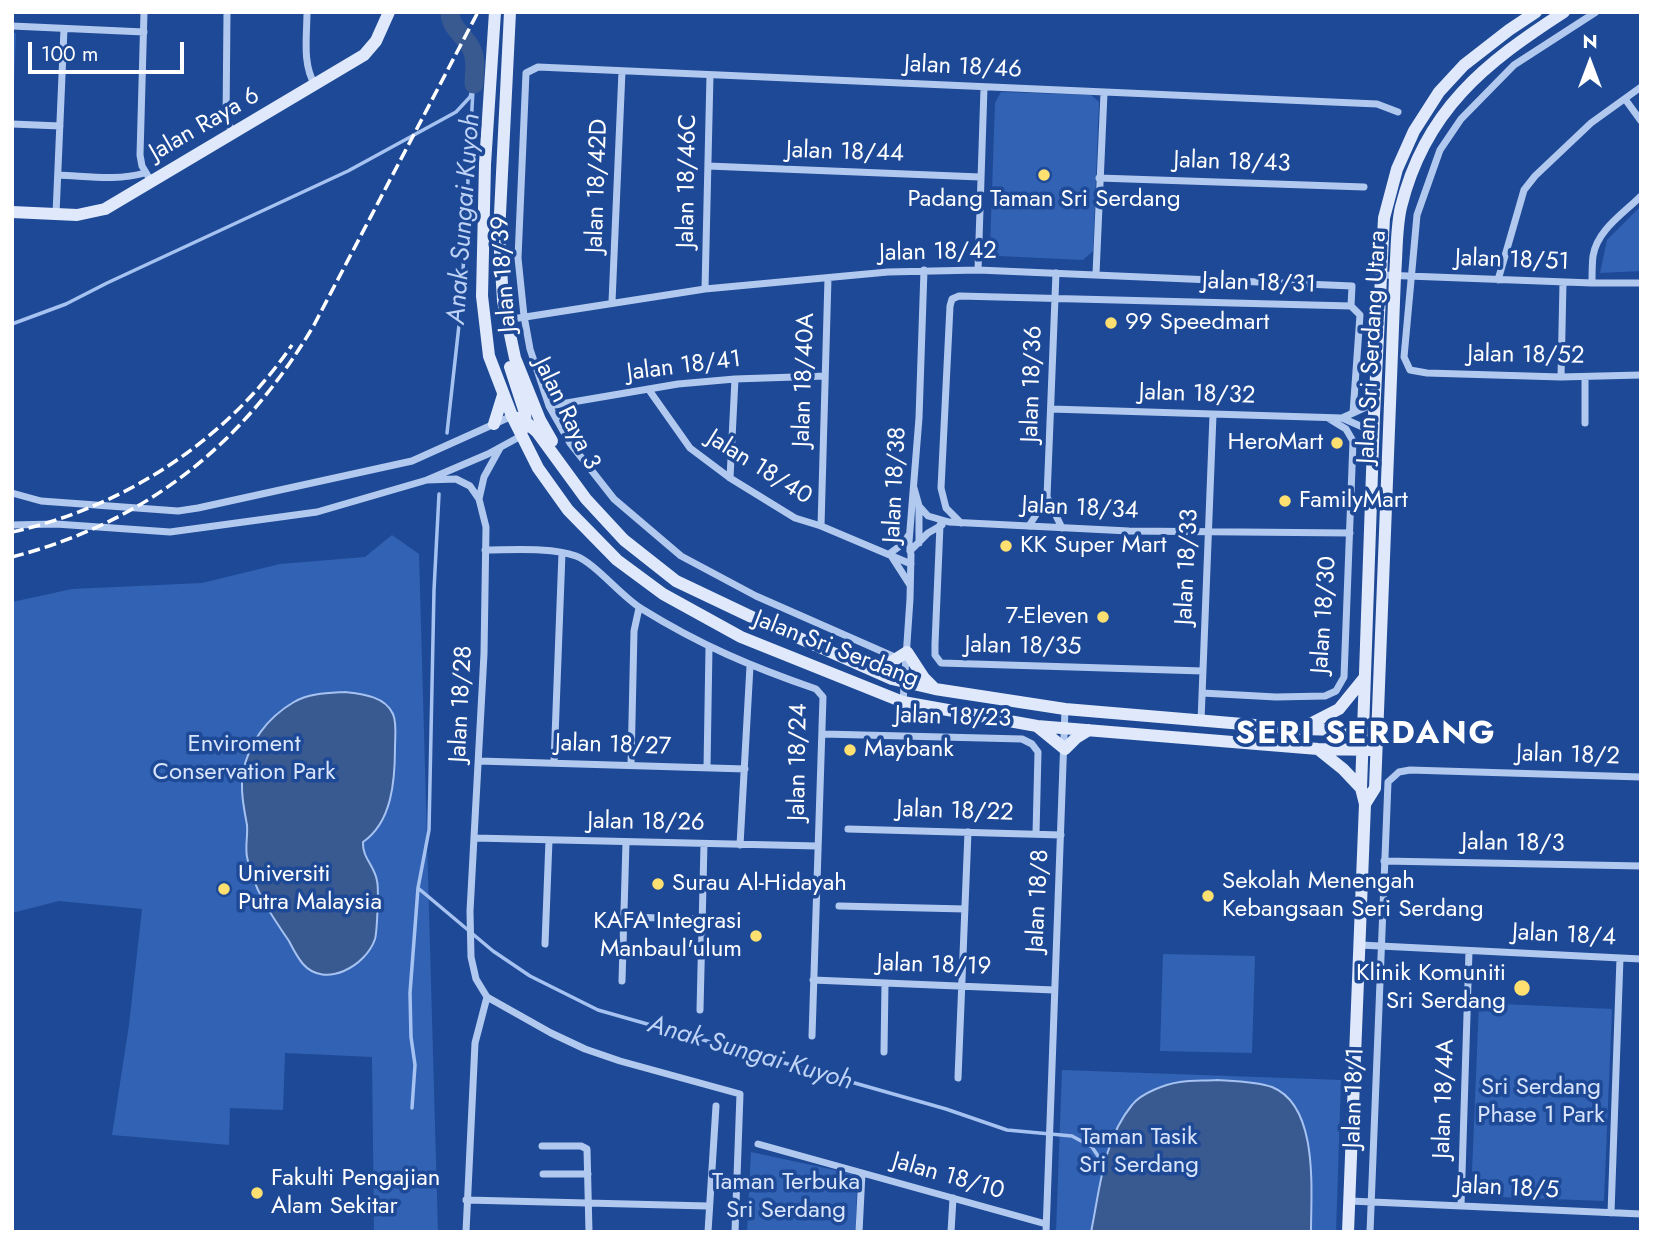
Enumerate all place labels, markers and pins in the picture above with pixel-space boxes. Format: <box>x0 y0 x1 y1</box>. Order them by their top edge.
marker: Padang Taman Sri Serdang <box>1036 167 1052 183</box>
place label: Padang Taman Sri Serdang <box>907 186 1181 214</box>
place label: 99 Speedmart <box>1125 309 1269 337</box>
marker: 99 Speedmart <box>1103 315 1119 331</box>
place label: HeroMart <box>1228 429 1323 457</box>
marker: HeroMart <box>1329 435 1345 451</box>
place label: FamilyMart <box>1299 487 1408 515</box>
marker: FamilyMart <box>1277 493 1293 509</box>
place label: KK Super Mart <box>1020 532 1167 560</box>
marker: KK Super Mart <box>998 538 1014 554</box>
place label: 7-Eleven <box>1005 603 1089 631</box>
marker: 7-Eleven <box>1095 609 1111 625</box>
place label: Maybank <box>864 736 954 764</box>
marker: Maybank <box>842 742 858 758</box>
place label: Universiti Putra Malaysia <box>238 861 382 917</box>
place label: Sekolah Menengah Kebangsaan Seri Serdang <box>1222 868 1484 924</box>
place label: Surau Al-Hidayah <box>672 870 847 898</box>
marker: Surau Al-Hidayah <box>650 876 666 892</box>
marker: Universiti Putra Malaysia <box>216 881 232 897</box>
marker: Sekolah Menengah Kebangsaan Seri Serdang <box>1200 888 1216 904</box>
place label: KAFA Integrasi Manbaul'ulum <box>593 908 742 964</box>
marker: KAFA Integrasi Manbaul'ulum <box>748 928 764 944</box>
place label: Klinik Komuniti Sri Serdang <box>1356 960 1506 1016</box>
marker: Klinik Komuniti Sri Serdang <box>1512 978 1532 998</box>
place label: Fakulti Pengajian Alam Sekitar <box>271 1165 440 1221</box>
marker: Fakulti Pengajian Alam Sekitar <box>249 1185 265 1201</box>

